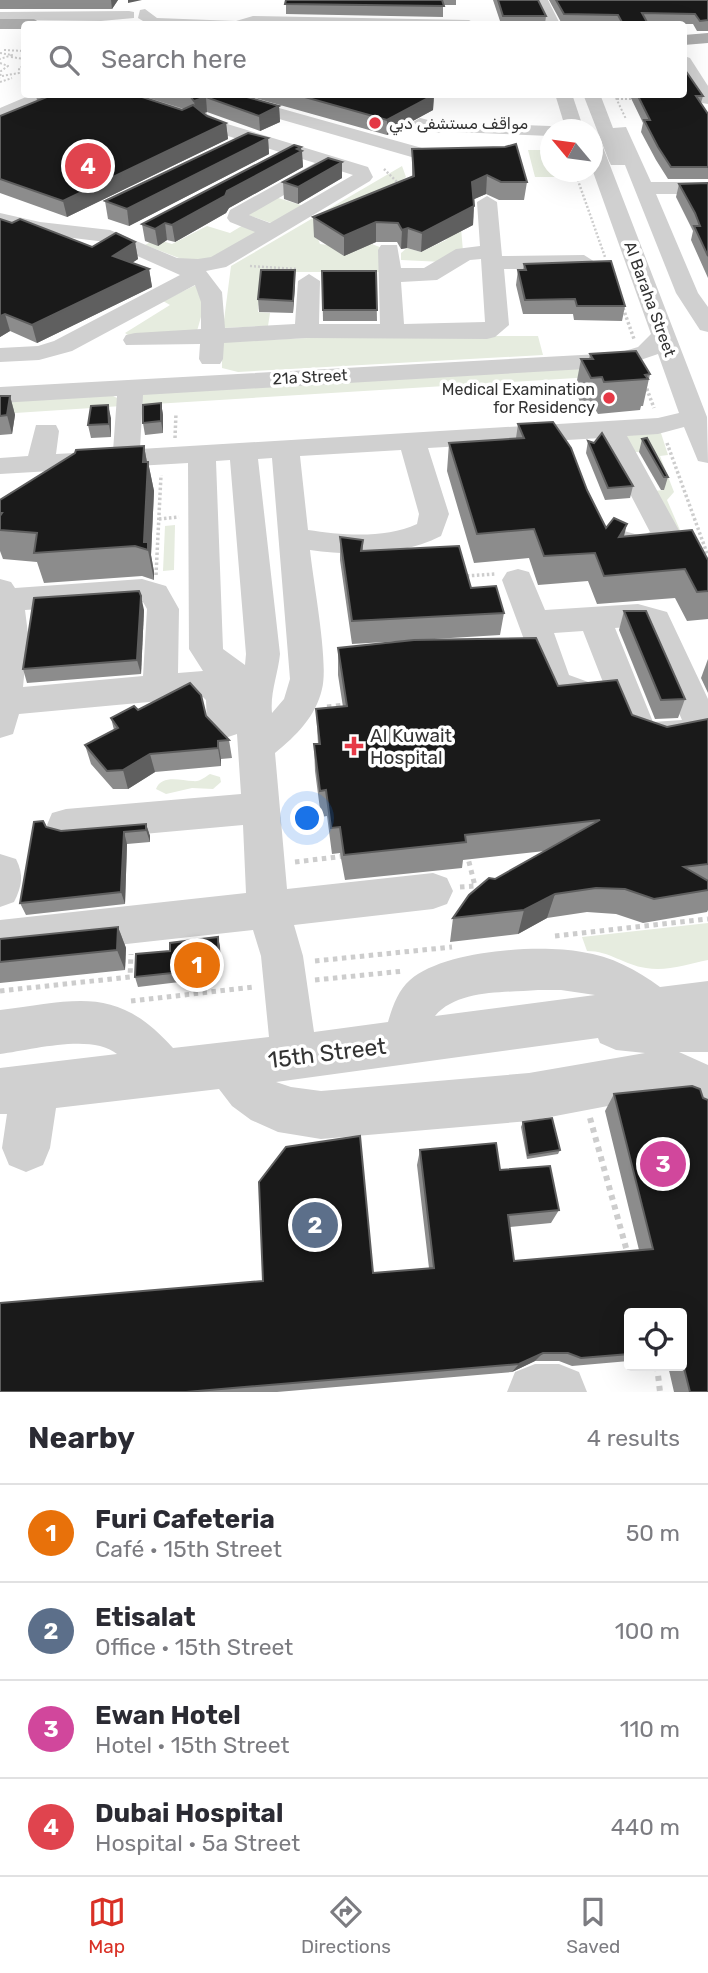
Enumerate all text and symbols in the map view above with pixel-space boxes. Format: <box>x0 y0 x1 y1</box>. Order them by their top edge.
search box <box>21 21 687 98</box>
icon: search <box>45 41 83 79</box>
text: Search here <box>101 44 247 75</box>
place label: مواقف مستشفى دبي <box>389 114 528 136</box>
marker: مواقف مستشفى دبي <box>367 115 383 131</box>
north arrow <box>540 119 603 182</box>
pin: 4 <box>65 140 111 192</box>
street label: Al Baraha Street <box>620 239 680 359</box>
street label: 21a Street <box>272 366 348 388</box>
place label: Medical Examination for Residency <box>442 380 595 417</box>
marker: Medical Examination for Residency <box>601 390 617 406</box>
place label: Al Kuwait Hospital <box>370 724 452 769</box>
marker: Al Kuwait Hospital <box>344 736 364 756</box>
your location <box>290 801 324 835</box>
pin: 1 <box>174 939 220 991</box>
street label: 15th Street <box>266 1032 388 1074</box>
pin: 3 <box>640 1138 686 1190</box>
pin: 2 <box>292 1199 338 1251</box>
map controls <box>624 1308 687 1371</box>
button: locate <box>624 1308 687 1371</box>
text: Nearby <box>28 1420 135 1456</box>
text: 4 results <box>587 1424 680 1452</box>
text: Furi Cafeteria <box>95 1504 275 1535</box>
text: 1 <box>45 1519 57 1547</box>
text: 50 m <box>626 1519 680 1547</box>
text: Café · 15th Street <box>95 1535 282 1563</box>
text: Etisalat <box>95 1602 196 1633</box>
text: 2 <box>44 1617 58 1645</box>
text: 100 m <box>615 1617 680 1645</box>
text: Office · 15th Street <box>95 1633 293 1661</box>
text: Ewan Hotel <box>95 1700 241 1731</box>
text: 3 <box>43 1715 59 1743</box>
text: 110 m <box>620 1715 680 1743</box>
text: Hotel · 15th Street <box>95 1731 289 1759</box>
text: Dubai Hospital <box>95 1798 283 1829</box>
text: 4 <box>43 1813 59 1841</box>
text: 440 m <box>611 1813 680 1841</box>
text: Hospital · 5a Street <box>95 1829 300 1857</box>
tab: Map <box>88 1893 126 1958</box>
tab: Directions <box>301 1893 391 1958</box>
tab: Saved <box>566 1893 620 1958</box>

